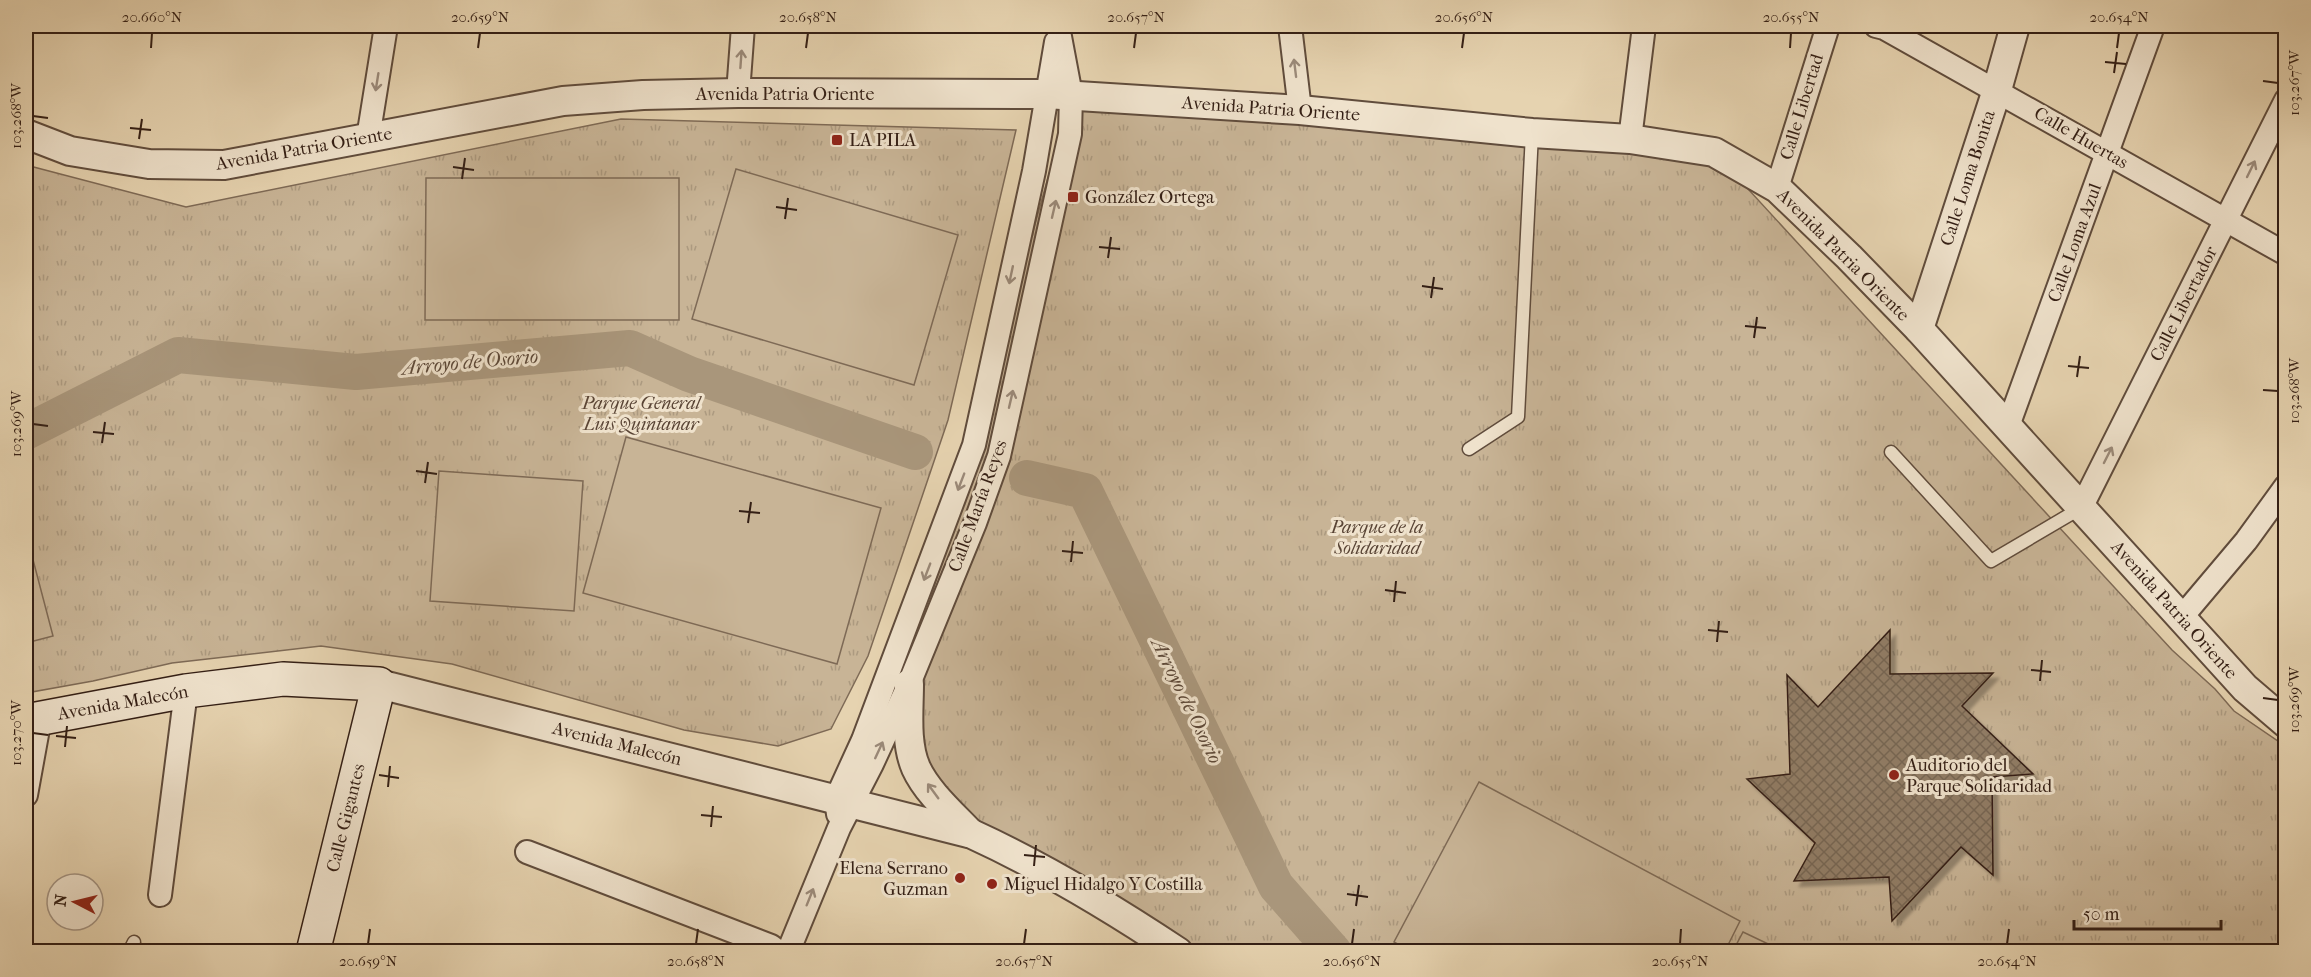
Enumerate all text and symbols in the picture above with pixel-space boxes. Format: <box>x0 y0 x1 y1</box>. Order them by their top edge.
text: 20.660°N <box>122 8 183 26</box>
text: 20.659°N <box>451 8 510 26</box>
text: 20.658°N <box>779 8 838 26</box>
text: 20.657°N <box>1107 8 1165 26</box>
text: 20.656°N <box>1435 8 1494 26</box>
text: 20.655°N <box>1763 8 1820 26</box>
text: 20.654°N <box>2089 8 2149 26</box>
text: 103.267°W <box>2285 49 2303 116</box>
one-way arrow <box>735 50 746 70</box>
street label: Calle Libertad <box>1776 51 1828 163</box>
one-way arrow <box>1289 58 1300 78</box>
one-way arrow <box>371 72 382 91</box>
text: 103.268°W <box>7 82 25 149</box>
street label: Avenida Patria Oriente <box>695 84 874 105</box>
street label: Avenida Patria Oriente <box>1180 92 1361 126</box>
street label: Calle Huertas <box>2030 103 2132 174</box>
street label: Calle Loma Bonita <box>1936 107 2000 248</box>
street label: Avenida Patria Oriente <box>213 123 394 175</box>
place label: LA PILA <box>849 130 917 151</box>
marker: LA PILA <box>830 133 844 147</box>
one-way arrow <box>2246 160 2258 178</box>
street label: Calle Loma Azul <box>2044 181 2106 305</box>
street label: Avenida Patria Oriente <box>1772 184 1914 326</box>
place label: González Ortega <box>1085 187 1215 208</box>
marker: González Ortega <box>1066 190 1080 204</box>
one-way arrow <box>1049 200 1061 219</box>
street label: Calle Libertador <box>2146 243 2222 365</box>
one-way arrow <box>1005 265 1016 284</box>
water label: Arroyo de Osorio <box>398 345 539 380</box>
text: 103.268°W <box>2285 357 2303 424</box>
text: 103.269°W <box>7 389 25 457</box>
one-way arrow <box>1006 390 1018 409</box>
park label: Parque General Luis Quintanar <box>581 393 703 435</box>
street label: Calle María Reyes <box>944 437 1012 575</box>
one-way arrow <box>2102 447 2114 465</box>
one-way arrow <box>955 472 966 490</box>
park label: Parque de la Solidaridad <box>1330 517 1423 559</box>
street label: Avenida Patria Oriente <box>2106 536 2242 683</box>
one-way arrow <box>920 563 931 581</box>
water label: Arroyo de Osorio <box>1145 632 1227 767</box>
text: 103.269°W <box>2285 665 2303 733</box>
street label: Avenida Malecón <box>55 681 191 725</box>
text: 103.270°W <box>7 699 25 766</box>
street label: Avenida Malecón <box>549 718 684 770</box>
one-way arrow <box>873 742 885 760</box>
place label: Auditorio del Parque Solidaridad <box>1905 755 2052 797</box>
street label: Calle Gigantes <box>322 761 370 875</box>
marker: Auditorio del Parque Solidaridad <box>1887 768 1901 782</box>
one-way arrow <box>927 783 939 799</box>
place label: Elena Serrano Guzman <box>839 858 949 900</box>
marker: Elena Serrano Guzman <box>953 871 967 885</box>
north arrow <box>45 872 105 932</box>
place label: Miguel Hidalgo Y Costilla <box>1004 874 1203 895</box>
marker: Miguel Hidalgo Y Costilla <box>985 877 999 891</box>
one-way arrow <box>805 889 816 907</box>
text: N <box>50 892 71 907</box>
scale bar <box>2074 893 2221 931</box>
text: 50 m <box>2083 904 2120 925</box>
text: 20.659°N <box>339 952 398 970</box>
text: 20.658°N <box>667 952 726 970</box>
text: 20.657°N <box>995 952 1053 970</box>
text: 20.656°N <box>1323 952 1382 970</box>
text: 20.655°N <box>1652 952 1709 970</box>
text: 20.654°N <box>1977 952 2037 970</box>

